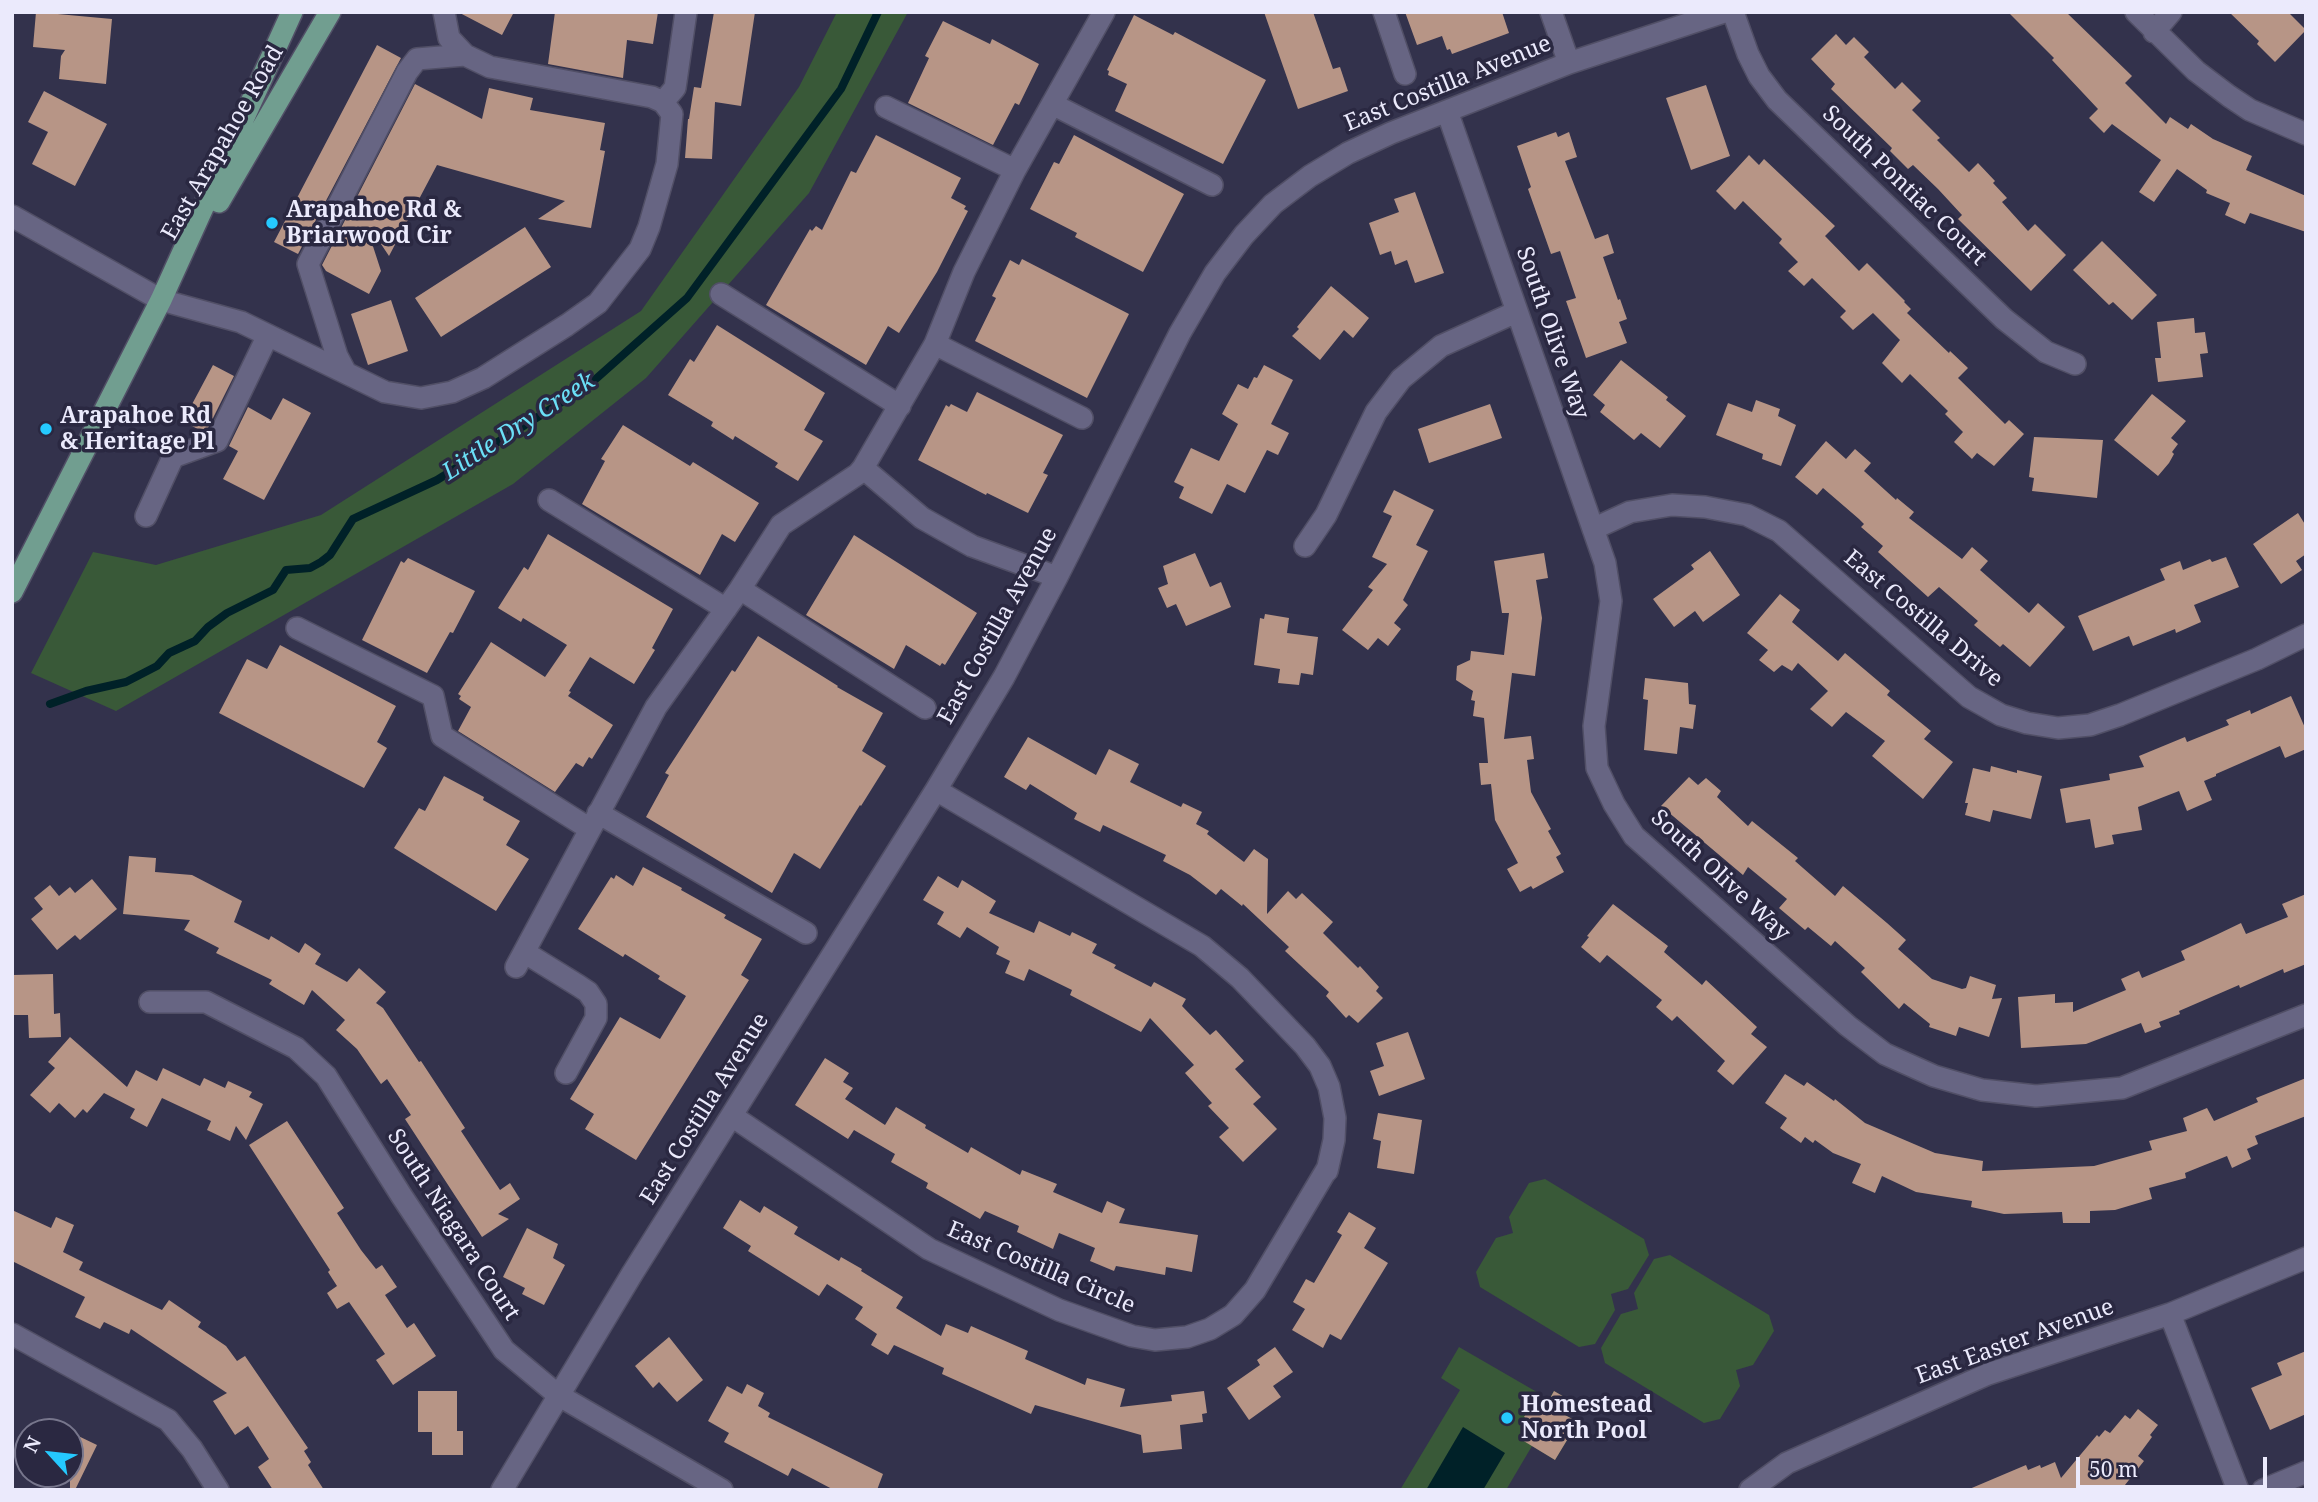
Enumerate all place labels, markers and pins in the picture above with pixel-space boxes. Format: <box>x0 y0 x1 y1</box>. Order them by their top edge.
place label: Arapahoe Rd & Briarwood Cir <box>286 196 462 250</box>
marker: Arapahoe Rd & Briarwood Cir <box>264 215 280 231</box>
place label: Arapahoe Rd & Heritage Pl <box>60 402 214 456</box>
marker: Arapahoe Rd & Heritage Pl <box>38 421 54 437</box>
place label: Homestead North Pool <box>1521 1391 1652 1445</box>
marker: Homestead North Pool <box>1499 1410 1515 1426</box>

